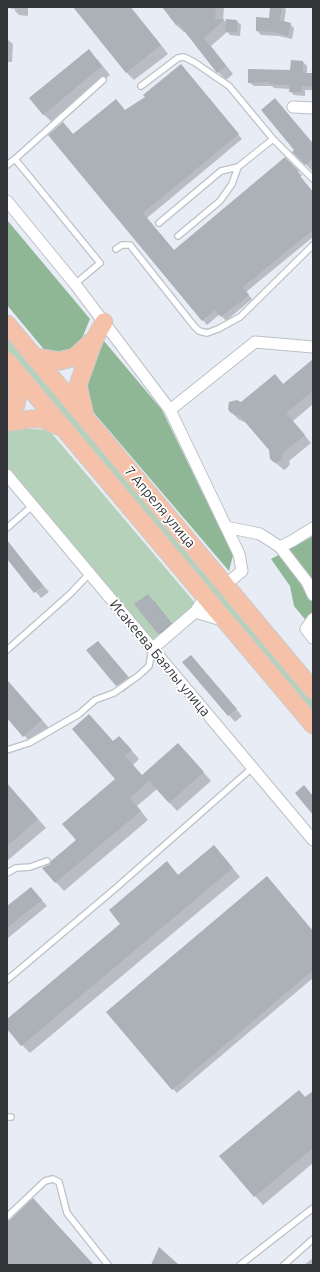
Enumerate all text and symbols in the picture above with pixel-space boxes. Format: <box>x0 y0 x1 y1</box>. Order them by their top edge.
street label: 7 Апреля улица <box>121 463 199 551</box>
street label: Исакеева Баялы улица <box>106 596 214 720</box>

